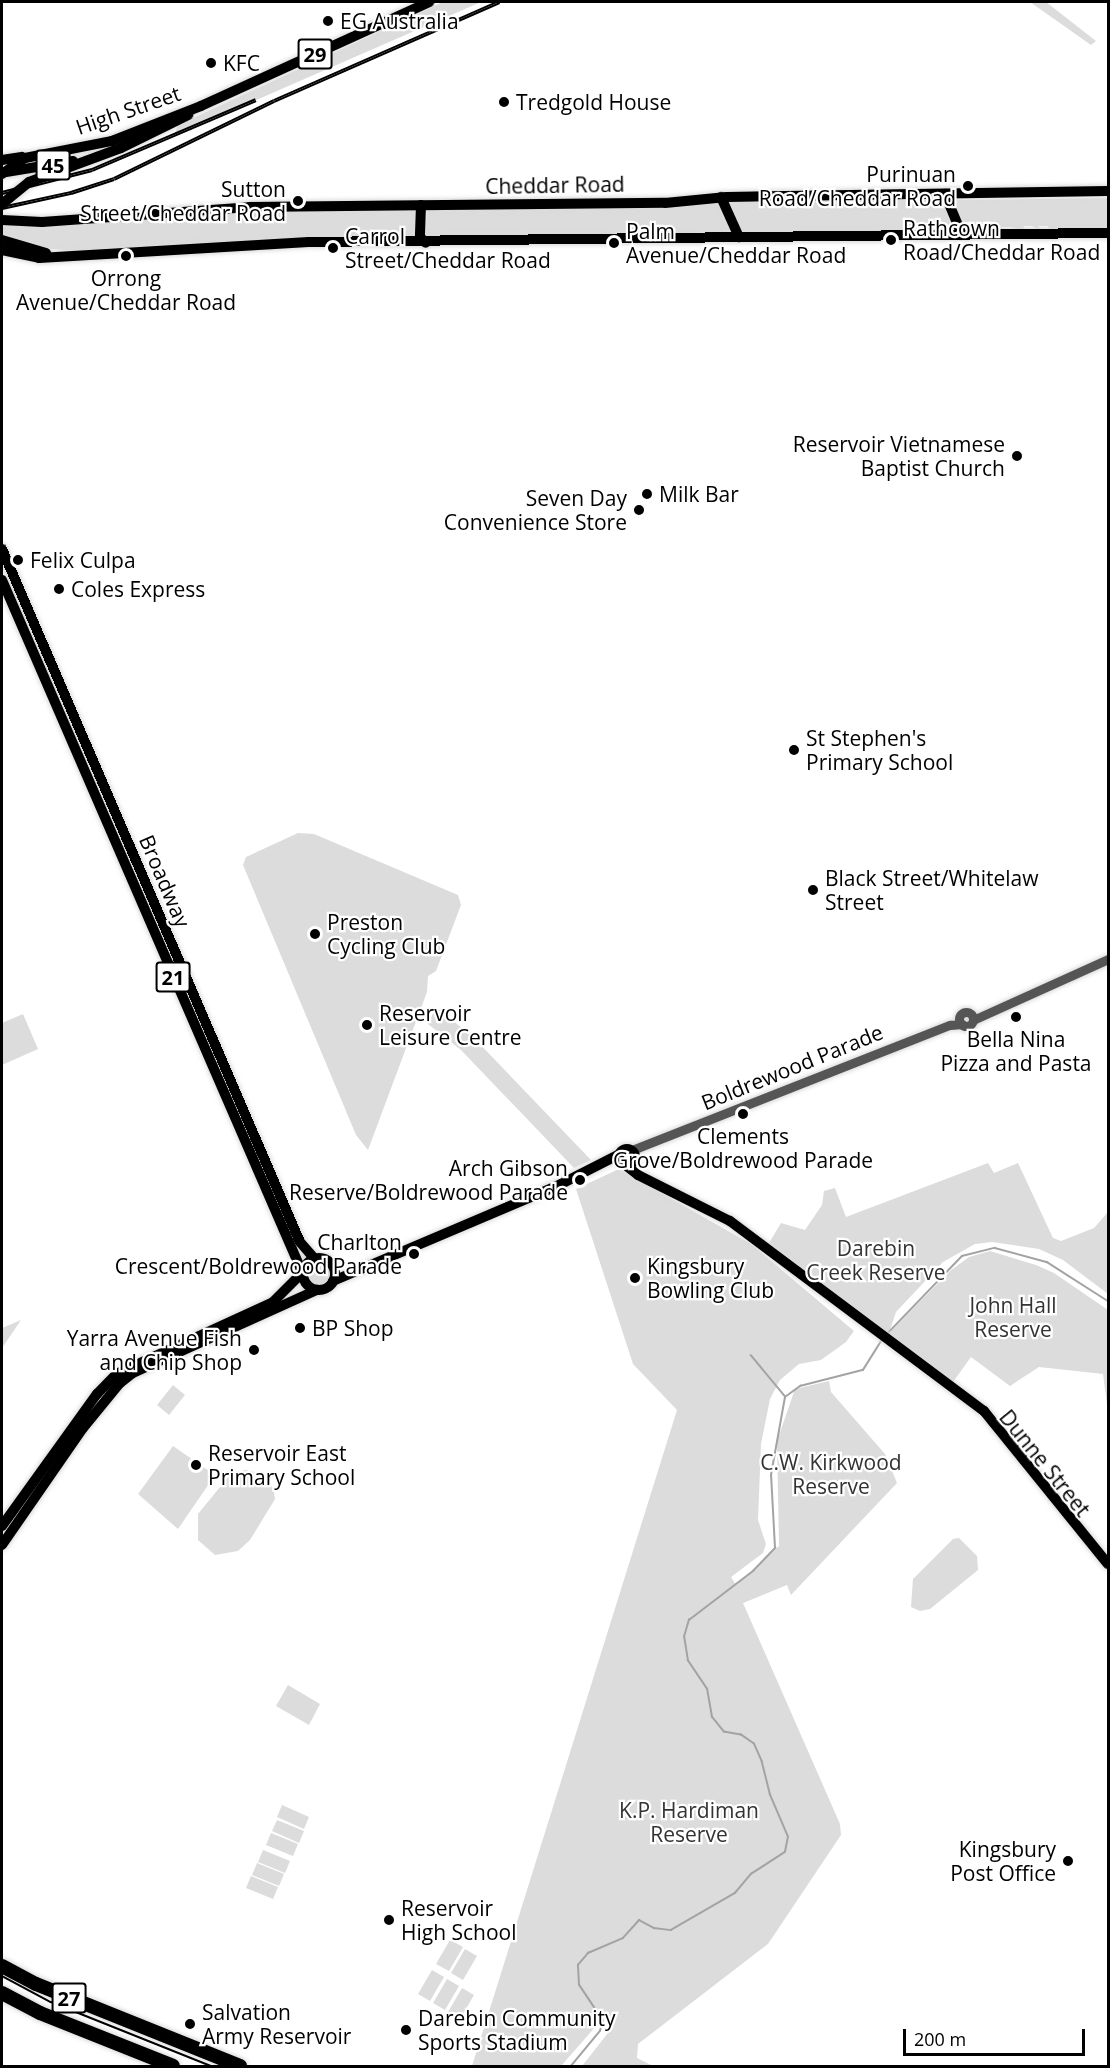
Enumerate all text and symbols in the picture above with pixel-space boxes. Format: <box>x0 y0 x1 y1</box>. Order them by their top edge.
place label: EG Australia <box>340 8 459 34</box>
marker: EG Australia <box>321 14 335 28</box>
road number: 29 <box>297 37 333 71</box>
place label: KFC <box>223 50 260 76</box>
marker: KFC <box>204 56 218 70</box>
street label: High Street <box>72 80 184 140</box>
place label: Tredgold House <box>516 89 671 115</box>
marker: Tredgold House <box>497 95 511 109</box>
road number: 45 <box>35 148 71 182</box>
place label: Purinuan Road/Cheddar Road <box>759 161 956 211</box>
street label: Cheddar Road <box>485 171 625 199</box>
place label: Sutton Street/Cheddar Road <box>80 176 286 226</box>
marker: Purinuan Road/Cheddar Road <box>961 179 975 193</box>
marker: Sutton Street/Cheddar Road <box>291 194 305 208</box>
place label: Rathcown Road/Cheddar Road <box>903 215 1100 265</box>
place label: Palm Avenue/Cheddar Road <box>626 218 846 268</box>
place label: Carrol Street/Cheddar Road <box>345 223 551 273</box>
marker: Rathcown Road/Cheddar Road <box>884 233 898 247</box>
marker: Palm Avenue/Cheddar Road <box>607 236 621 250</box>
marker: Carrol Street/Cheddar Road <box>326 241 340 255</box>
marker: Orrong Avenue/Cheddar Road <box>119 249 133 263</box>
place label: Orrong Avenue/Cheddar Road <box>16 265 236 315</box>
place label: Reservoir Vietnamese Baptist Church <box>793 431 1005 481</box>
marker: Reservoir Vietnamese Baptist Church <box>1010 449 1024 463</box>
place label: Milk Bar <box>659 481 739 507</box>
place label: Seven Day Convenience Store <box>444 485 627 535</box>
marker: Milk Bar <box>640 487 654 501</box>
marker: Seven Day Convenience Store <box>632 503 646 517</box>
place label: Felix Culpa <box>30 547 136 573</box>
marker: Felix Culpa <box>11 553 25 567</box>
place label: Coles Express <box>71 576 205 602</box>
marker: Coles Express <box>52 582 66 596</box>
place label: St Stephen's Primary School <box>806 725 953 775</box>
marker: St Stephen's Primary School <box>787 743 801 757</box>
street label: Broadway <box>134 831 196 931</box>
place label: Black Street/Whitelaw Street <box>825 865 1039 915</box>
marker: Black Street/Whitelaw Street <box>806 883 820 897</box>
place label: Preston Cycling Club <box>327 909 445 959</box>
marker: Preston Cycling Club <box>308 927 322 941</box>
road number: 21 <box>155 960 191 994</box>
place label: Reservoir Leisure Centre <box>379 1000 522 1050</box>
marker: Bella Nina Pizza and Pasta <box>1009 1010 1023 1024</box>
marker: Reservoir Leisure Centre <box>360 1018 374 1032</box>
street label: Boldrewood Parade <box>697 1019 887 1115</box>
place label: Bella Nina Pizza and Pasta <box>940 1026 1092 1076</box>
marker: Clements Grove/Boldrewood Parade <box>736 1107 750 1121</box>
place label: Clements Grove/Boldrewood Parade <box>613 1123 873 1173</box>
place label: Arch Gibson Reserve/Boldrewood Parade <box>289 1155 568 1205</box>
marker: Arch Gibson Reserve/Boldrewood Parade <box>573 1173 587 1187</box>
place label: Charlton Crescent/Boldrewood Parade <box>115 1229 402 1279</box>
park label: Darebin Creek Reserve <box>806 1235 946 1285</box>
marker: Charlton Crescent/Boldrewood Parade <box>407 1247 421 1261</box>
place label: Kingsbury Bowling Club <box>647 1253 774 1303</box>
marker: Kingsbury Bowling Club <box>628 1271 642 1285</box>
park label: John Hall Reserve <box>969 1292 1057 1342</box>
place label: BP Shop <box>312 1315 394 1341</box>
marker: BP Shop <box>293 1321 307 1335</box>
place label: Yarra Avenue Fish and Chip Shop <box>67 1325 242 1375</box>
marker: Yarra Avenue Fish and Chip Shop <box>247 1343 261 1357</box>
street label: Dunne Street <box>994 1405 1096 1521</box>
place label: Reservoir East Primary School <box>208 1440 355 1490</box>
park label: C.W. Kirkwood Reserve <box>760 1449 902 1499</box>
marker: Reservoir East Primary School <box>189 1458 203 1472</box>
park label: K.P. Hardiman Reserve <box>619 1797 759 1847</box>
place label: Kingsbury Post Office <box>950 1836 1056 1886</box>
marker: Kingsbury Post Office <box>1061 1854 1075 1868</box>
place label: Reservoir High School <box>401 1895 517 1945</box>
marker: Reservoir High School <box>382 1913 396 1927</box>
road number: 27 <box>51 1981 87 2015</box>
place label: Salvation Army Reservoir <box>202 1999 351 2049</box>
place label: Darebin Community Sports Stadium <box>418 2005 616 2055</box>
marker: Salvation Army Reservoir <box>183 2017 197 2031</box>
scale bar <box>906 2017 1088 2055</box>
marker: Darebin Community Sports Stadium <box>399 2023 413 2037</box>
text: 200 m <box>914 2027 966 2051</box>

